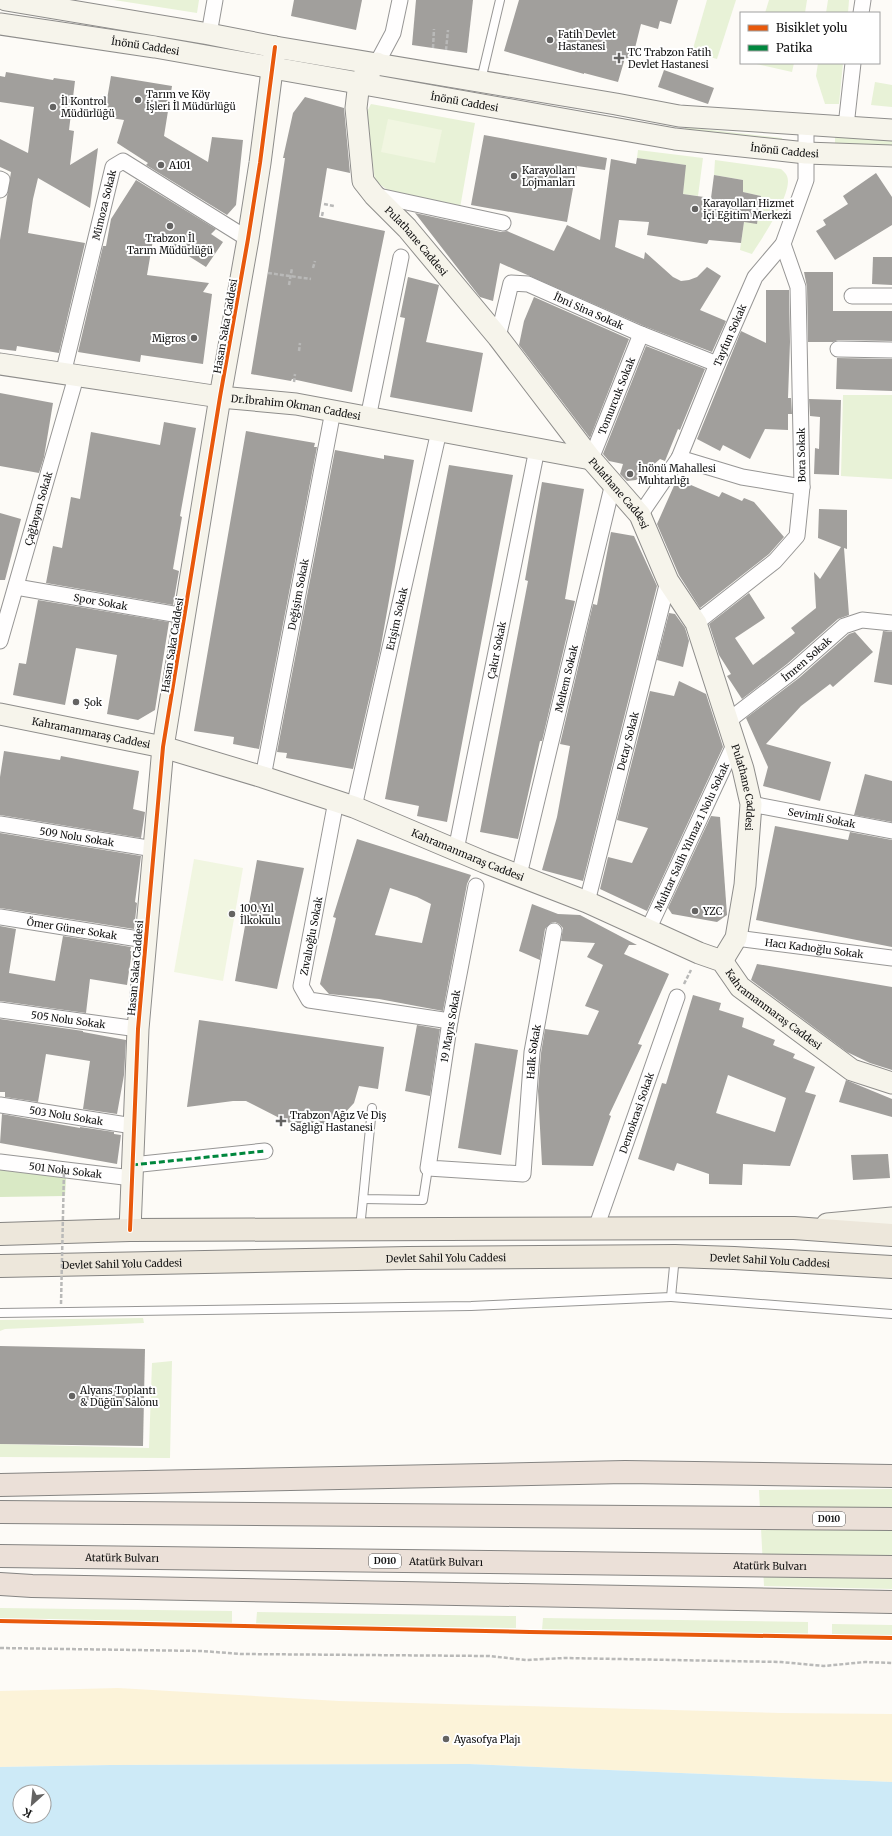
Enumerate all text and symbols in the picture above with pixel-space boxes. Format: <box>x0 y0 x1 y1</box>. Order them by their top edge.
legend <box>740 12 880 64</box>
text: Bisiklet yolu <box>776 20 848 35</box>
place label: Fatih Devlet Hastanesi <box>558 28 616 53</box>
street label: İnönü Caddesi <box>110 34 180 58</box>
marker: Fatih Devlet Hastanesi <box>545 35 555 45</box>
text: Patika <box>776 40 813 55</box>
place label: TC Trabzon Fatih Devlet Hastanesi <box>628 46 712 71</box>
marker: TC Trabzon Fatih Devlet Hastanesi <box>613 52 625 64</box>
place label: Tarım ve Köy İşleri İl Müdürlüğü <box>146 88 236 113</box>
street label: İnönü Caddesi <box>429 89 499 115</box>
place label: İl Kontrol Müdürlüğü <box>61 94 115 120</box>
marker: Tarım ve Köy İşleri İl Müdürlüğü <box>133 95 143 105</box>
marker: İl Kontrol Müdürlüğü <box>48 102 58 112</box>
street label: İnönü Caddesi <box>750 140 819 160</box>
place label: A101 <box>168 159 191 172</box>
marker: A101 <box>156 160 166 170</box>
place label: Karayolları Lojmanları <box>522 164 575 189</box>
street label: Mimoza Sokak <box>90 168 119 242</box>
marker: Karayolları Lojmanları <box>509 171 519 181</box>
place label: Karayolları Hizmet İçi Eğitim Merkezi <box>703 197 794 222</box>
street label: Pulathane Caddesi <box>382 204 450 279</box>
marker: Karayolları Hizmet İçi Eğitim Merkezi <box>690 204 700 214</box>
marker: Trabzon İl Tarım Müdürlüğü <box>165 221 175 231</box>
place label: Trabzon İl Tarım Müdürlüğü <box>127 231 213 257</box>
street label: Hasan Saka Caddesi <box>211 278 240 374</box>
street label: İbni Sina Sokak <box>551 289 626 333</box>
street label: Tayfun Sokak <box>711 302 750 368</box>
place label: Migros <box>152 332 186 345</box>
marker: Migros <box>189 333 199 343</box>
street label: Tomurcuk Sokak <box>595 355 638 437</box>
street label: Dr.İbrahim Okman Caddesi <box>230 392 362 423</box>
street label: Bora Sokak <box>795 427 808 482</box>
street label: Pulathane Caddesi <box>586 455 651 531</box>
place label: İnönü Mahallesi Muhtarlığı <box>638 461 716 487</box>
street label: Çağlayan Sokak <box>22 469 56 547</box>
marker: İnönü Mahallesi Muhtarlığı <box>625 469 635 479</box>
street label: Değişim Sokak <box>285 557 312 631</box>
street label: Erişim Sokak <box>384 585 411 652</box>
street label: Spor Sokak <box>73 591 129 613</box>
street label: Hasan Saka Caddesi <box>159 597 186 693</box>
street label: Çakır Sokak <box>485 620 509 680</box>
street label: İmren Sokak <box>779 634 835 684</box>
street label: Meltem Sokak <box>552 643 581 714</box>
place label: Şok <box>84 696 103 709</box>
marker: Şok <box>71 697 81 707</box>
street label: Detay Sokak <box>614 710 642 772</box>
street label: Kahramanmaraş Caddesi <box>31 715 152 751</box>
street label: Pulathane Caddesi <box>728 742 757 831</box>
street label: Muhtar Salih Yılmaz 1 Nolu Sokak <box>652 760 732 913</box>
street label: Sevimli Sokak <box>787 805 857 831</box>
street label: 509 Nolu Sokak <box>39 825 116 850</box>
street label: Kahramanmaraş Caddesi <box>409 826 526 884</box>
street label: Zıvalıoğlu Sokak <box>297 895 326 977</box>
place label: 100. Yıl İlkokulu <box>240 902 281 927</box>
place label: YZC <box>702 905 723 918</box>
marker: YZC <box>690 906 700 916</box>
marker: 100. Yıl İlkokulu <box>227 909 237 919</box>
street label: Ömer Güner Sokak <box>26 914 119 943</box>
street label: Hasan Saka Caddesi <box>125 920 146 1016</box>
street label: Hacı Kadıoğlu Sokak <box>764 936 865 961</box>
street label: Kahramanmaraş Caddesi <box>723 967 824 1052</box>
street label: 19 Mayıs Sokak <box>438 988 463 1063</box>
street label: 505 Nolu Sokak <box>30 1008 107 1032</box>
street label: Halk Sokak <box>524 1023 544 1080</box>
street label: Demokrasi Sokak <box>617 1070 657 1155</box>
street label: 503 Nolu Sokak <box>28 1104 105 1128</box>
place label: Trabzon Ağız Ve Diş Sağlığı Hastanesi <box>290 1109 386 1134</box>
marker: Trabzon Ağız Ve Diş Sağlığı Hastanesi <box>275 1115 287 1127</box>
street label: 501 Nolu Sokak <box>28 1160 103 1181</box>
street label: Devlet Sahil Yolu Caddesi <box>385 1251 506 1265</box>
street label: Devlet Sahil Yolu Caddesi <box>709 1251 830 1270</box>
street label: Devlet Sahil Yolu Caddesi <box>62 1256 182 1272</box>
place label: Alyans Toplantı & Düğün Salonu <box>79 1384 158 1409</box>
marker: Alyans Toplantı & Düğün Salonu <box>67 1391 77 1401</box>
road number: D010 <box>813 1512 845 1526</box>
street label: Atatürk Bulvarı <box>84 1551 159 1565</box>
road number: D010 <box>369 1554 401 1568</box>
street label: Atatürk Bulvarı <box>408 1555 483 1569</box>
street label: Atatürk Bulvarı <box>732 1559 807 1573</box>
place label: Ayasofya Plajı <box>453 1733 520 1746</box>
marker: Ayasofya Plajı <box>441 1734 451 1744</box>
north arrow <box>12 1784 52 1824</box>
text: K <box>20 1804 34 1821</box>

